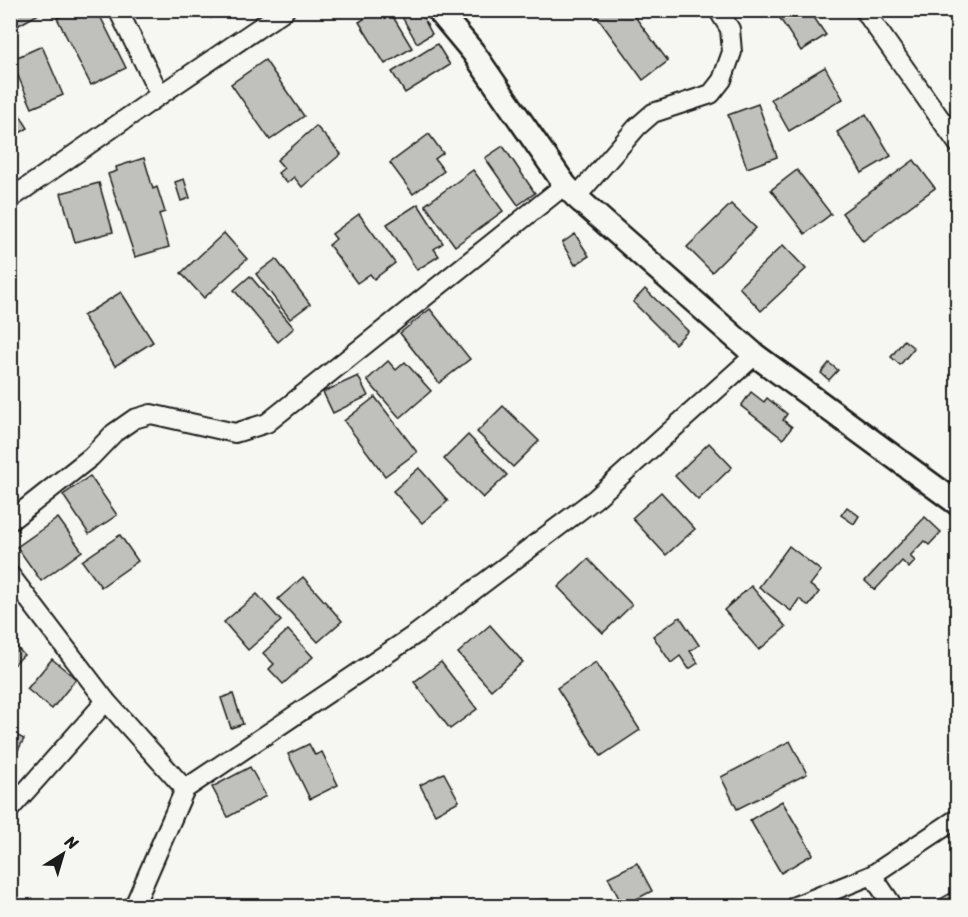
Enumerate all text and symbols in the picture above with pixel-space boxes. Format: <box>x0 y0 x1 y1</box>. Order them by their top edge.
north arrow <box>33 824 93 884</box>
text: N <box>58 827 86 858</box>

